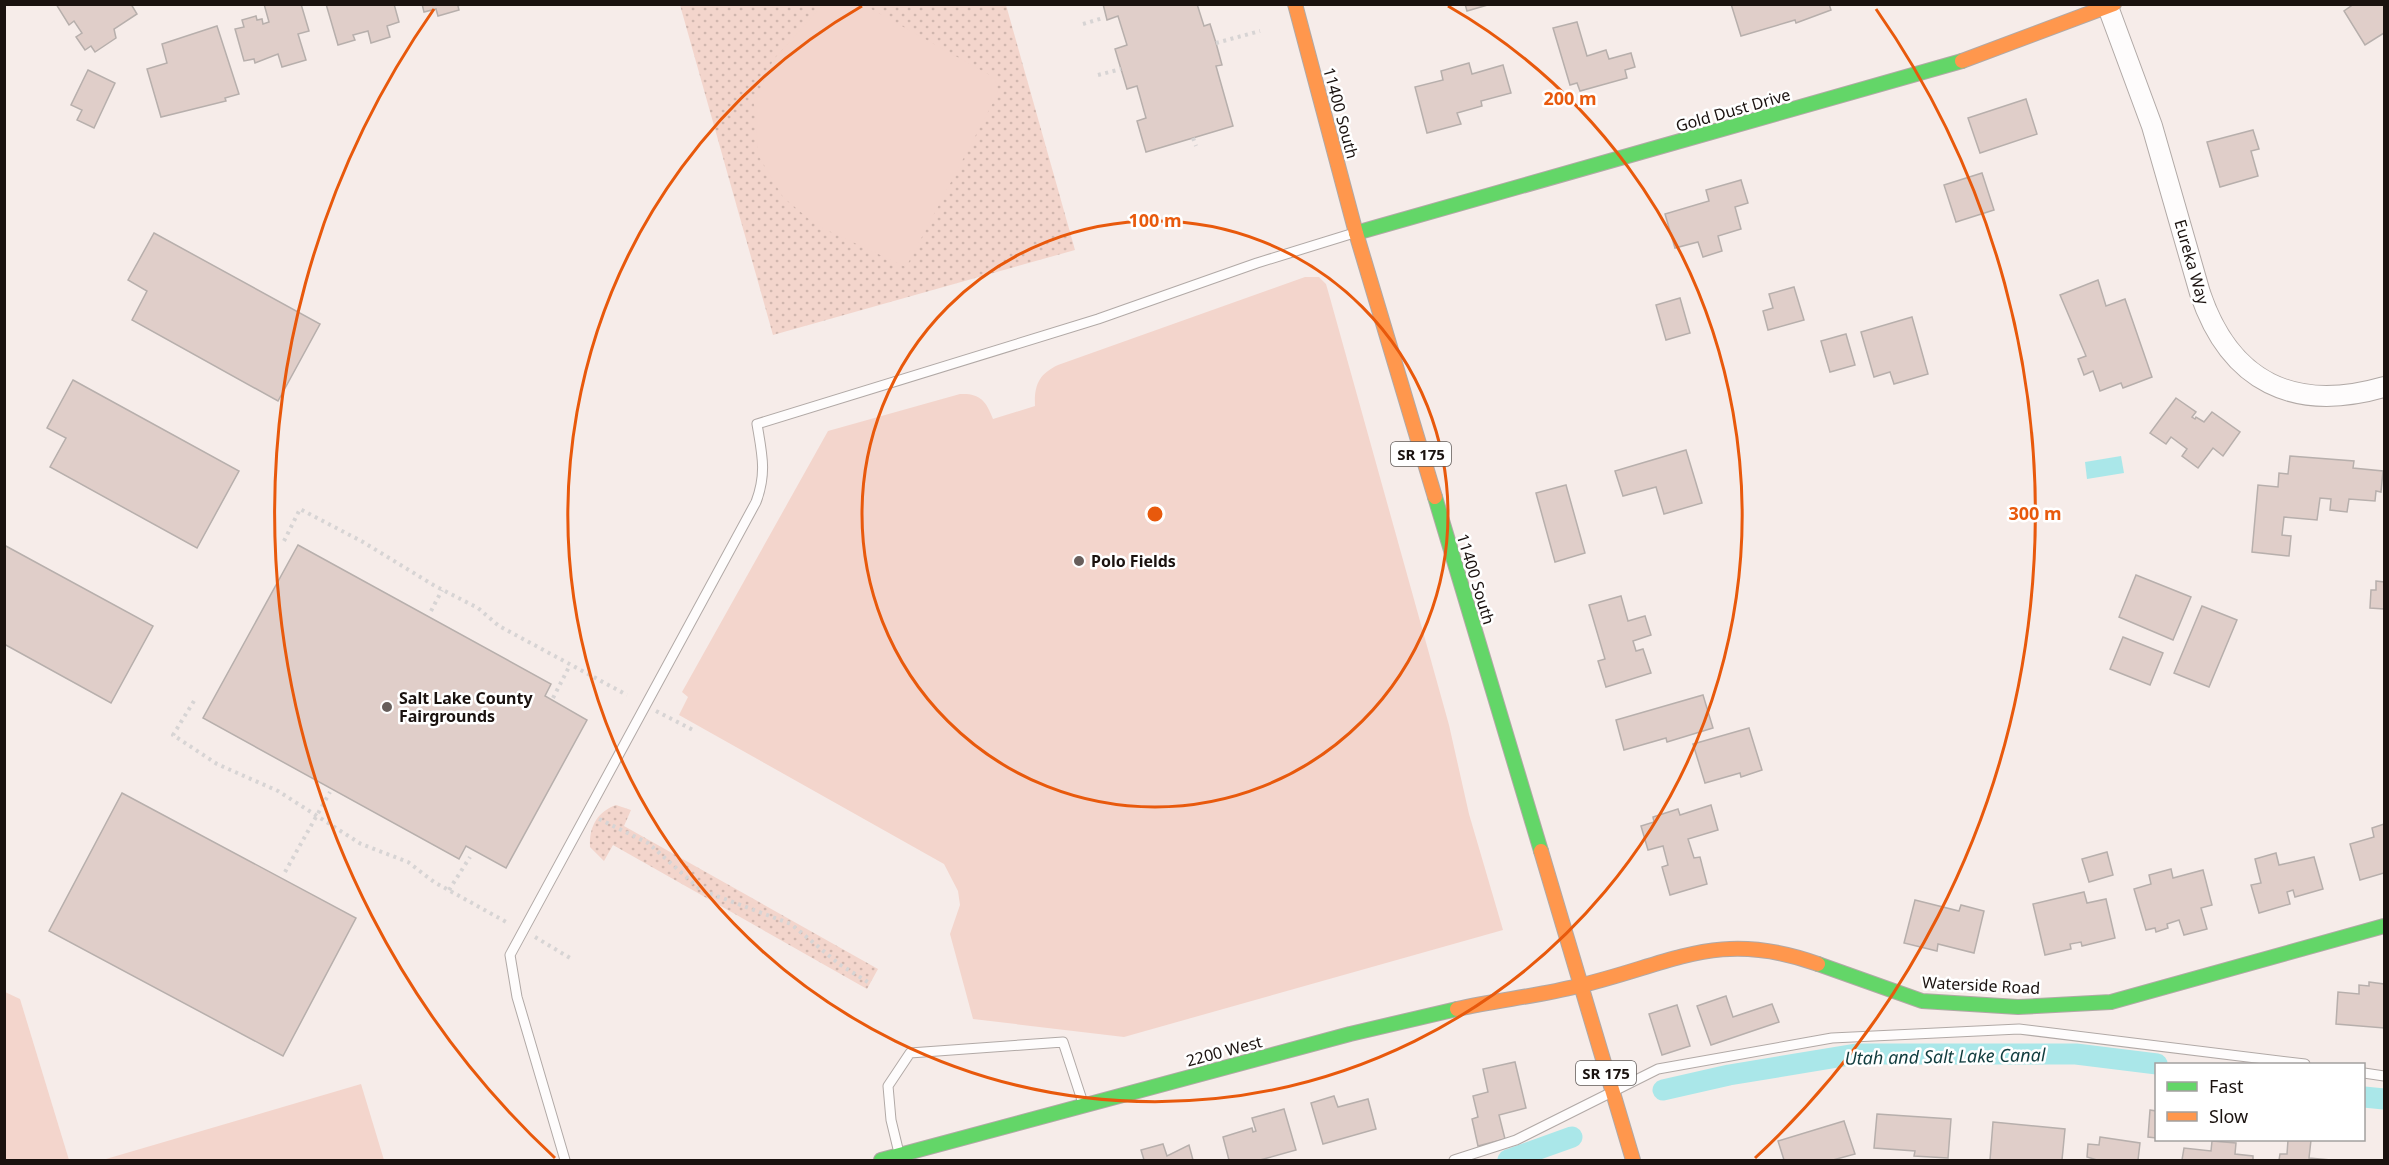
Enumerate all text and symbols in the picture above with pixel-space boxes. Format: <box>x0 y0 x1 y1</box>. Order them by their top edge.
street label: 11400 South <box>1318 65 1364 161</box>
street label: Gold Dust Drive <box>1673 83 1793 137</box>
text: 200 m <box>1543 86 1597 110</box>
text: 100 m <box>1128 208 1182 232</box>
street label: Eureka Way <box>2169 217 2215 308</box>
road number: SR 175 <box>1391 442 1451 466</box>
text: 300 m <box>2008 501 2062 525</box>
centre of rings <box>1145 504 1165 524</box>
street label: 11400 South <box>1452 531 1500 627</box>
place label: Polo Fields <box>1091 550 1176 572</box>
marker: Polo Fields <box>1072 554 1086 568</box>
place label: Salt Lake County Fairgrounds <box>399 687 533 727</box>
marker: Salt Lake County Fairgrounds <box>380 700 394 714</box>
street label: Waterside Road <box>1921 971 2041 999</box>
street label: 2200 West <box>1184 1030 1265 1072</box>
water label: Utah and Salt Lake Canal <box>1844 1042 2046 1070</box>
road number: SR 175 <box>1576 1061 1636 1085</box>
legend <box>2155 1063 2365 1141</box>
text: Fast <box>2209 1074 2244 1098</box>
text: Slow <box>2209 1104 2248 1128</box>

